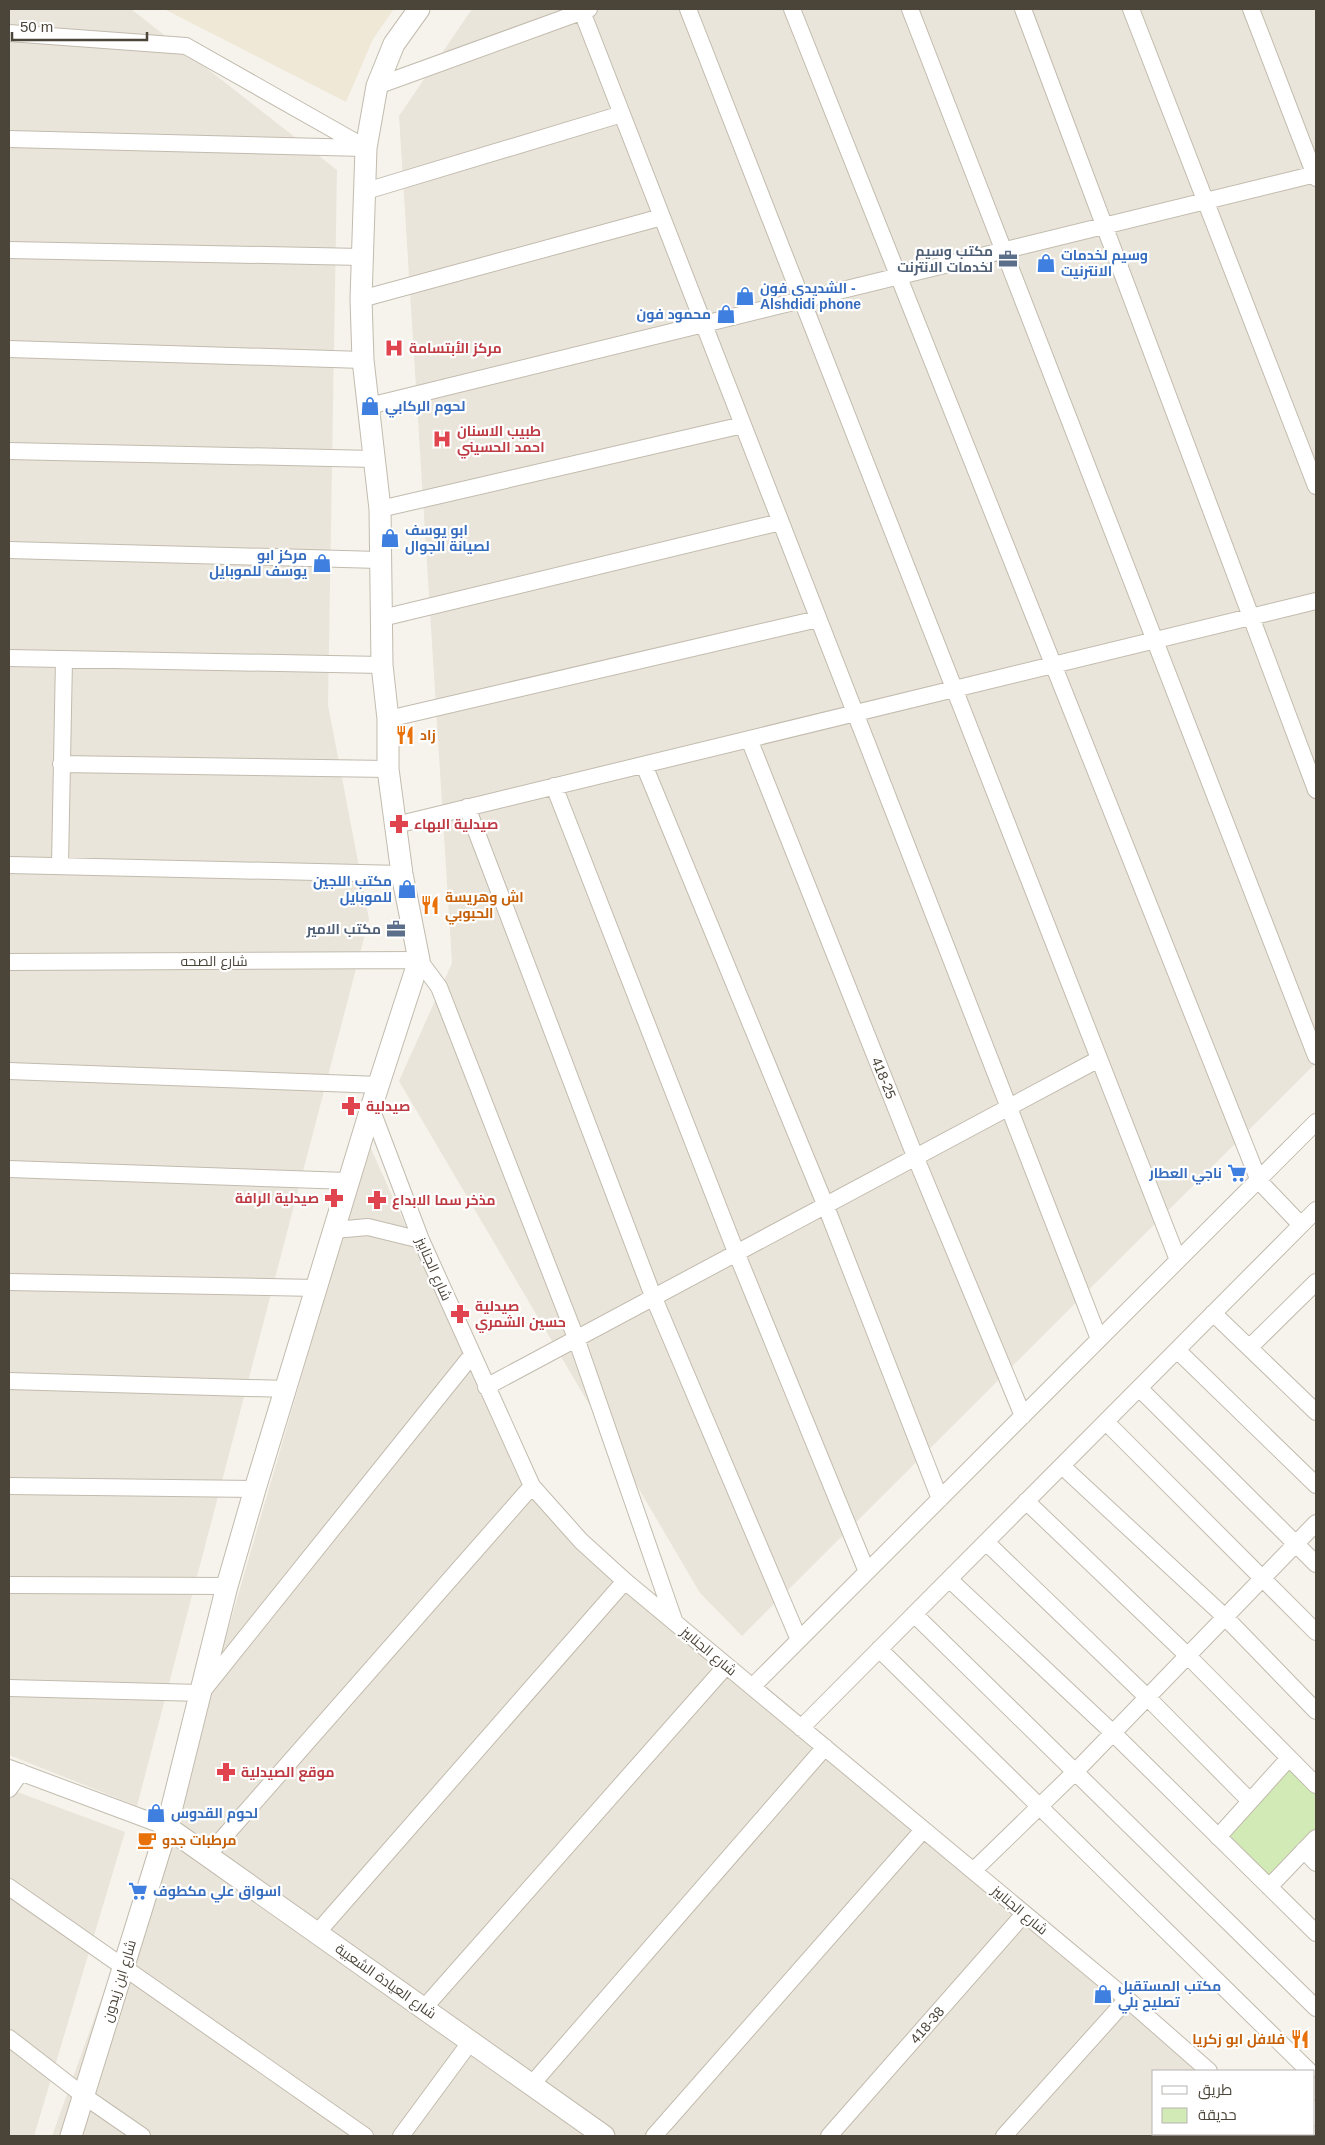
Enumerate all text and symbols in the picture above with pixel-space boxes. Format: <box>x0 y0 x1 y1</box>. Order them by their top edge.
scale bar <box>12 10 148 42</box>
text: 50 m <box>20 18 53 35</box>
place label: مكتب وسيم لخدمات الانترنت <box>897 243 993 276</box>
place label: وسيم لخدمات الانترنيت <box>1061 247 1148 280</box>
office icon: مكتب وسيم لخدمات الانترنت <box>997 248 1019 270</box>
shop icon: وسيم لخدمات الانترنيت <box>1035 252 1057 274</box>
place label: الشديدي فون - Alshdidi phone <box>760 280 861 312</box>
shop icon: الشديدي فون - Alshdidi phone <box>734 285 756 307</box>
shop icon: محمود فون <box>715 303 737 325</box>
place label: محمود فون <box>636 306 711 323</box>
hospital icon: مركز الأبتسامة <box>383 337 405 359</box>
place label: مركز الأبتسامة <box>409 340 502 357</box>
shop icon: لحوم الركابي <box>359 395 381 417</box>
place label: لحوم الركابي <box>385 398 465 418</box>
place label: طبيب الاسنان احمد الحسيني <box>457 423 545 459</box>
hospital icon: طبيب الاسنان احمد الحسيني <box>431 428 453 450</box>
place label: ابو يوسف لصيانة الجوال <box>405 522 490 555</box>
shop icon: ابو يوسف لصيانة الجوال <box>379 527 401 549</box>
place label: مركز ابو يوسف للموبايل <box>209 547 307 580</box>
shop icon: مركز ابو يوسف للموبايل <box>311 552 333 574</box>
restaurant icon: زاد <box>394 724 416 746</box>
place label: زاد <box>420 727 436 744</box>
pharmacy icon: صيدلية البهاء <box>388 813 410 835</box>
place label: صيدلية البهاء <box>414 816 498 833</box>
place label: مكتب اللجين للموبايل <box>313 873 392 906</box>
shop icon: مكتب اللجين للموبايل <box>396 878 418 900</box>
place label: اش وهريسة الحبوبي <box>445 889 524 925</box>
restaurant icon: اش وهريسة الحبوبي <box>419 894 441 916</box>
office icon: مكتب الامير <box>385 918 407 940</box>
place label: مكتب الامير <box>305 921 381 938</box>
street label: شارع الصحه <box>180 953 248 970</box>
street label: 418-25 <box>868 1055 900 1101</box>
pharmacy icon: صيدلية <box>340 1095 362 1117</box>
place label: صيدلية <box>366 1098 410 1114</box>
supermarket icon: ناجي العطار <box>1226 1162 1248 1184</box>
place label: ناجي العطار <box>1148 1165 1222 1185</box>
pharmacy icon: صيدلية الرافة <box>323 1187 345 1209</box>
pharmacy icon: مذخر سما الابداع <box>366 1189 388 1211</box>
place label: صيدلية الرافة <box>235 1190 319 1207</box>
place label: مذخر سما الابداع <box>392 1192 496 1210</box>
street label: شارع الجنابيز <box>412 1234 455 1303</box>
place label: صيدلية حسين الشمري <box>475 1298 566 1333</box>
pharmacy icon: صيدلية حسين الشمري <box>449 1303 471 1325</box>
street label: شارع الجنابيز <box>677 1623 740 1680</box>
pharmacy icon: موقع الصيدلية <box>215 1761 237 1783</box>
place label: موقع الصيدلية <box>241 1764 335 1782</box>
shop icon: لحوم القدوس <box>145 1802 167 1824</box>
place label: لحوم القدوس <box>171 1805 258 1823</box>
cafe icon: مرطبات جدو <box>136 1829 158 1851</box>
place label: مرطبات جدو <box>162 1832 236 1849</box>
supermarket icon: اسواق علي مكطوف <box>127 1880 149 1902</box>
street label: شارع الجنابيز <box>988 1882 1051 1939</box>
place label: اسواق علي مكطوف <box>153 1883 281 1903</box>
street label: شارع ابن زيدون <box>99 1938 140 2024</box>
street label: شارع العيادة الشعبية <box>332 1940 440 2023</box>
place label: مكتب المستقبل تصليح بلي <box>1118 1978 1221 2014</box>
shop icon: مكتب المستقبل تصليح بلي <box>1092 1983 1114 2005</box>
street label: 418-38 <box>907 2003 947 2047</box>
restaurant icon: فلافل ابو زكريا <box>1289 2028 1311 2050</box>
place label: فلافل ابو زكريا <box>1192 2031 1285 2048</box>
legend <box>1152 2070 1315 2135</box>
text: طريق <box>1198 2081 1232 2100</box>
text: حديقة <box>1198 2106 1237 2123</box>

